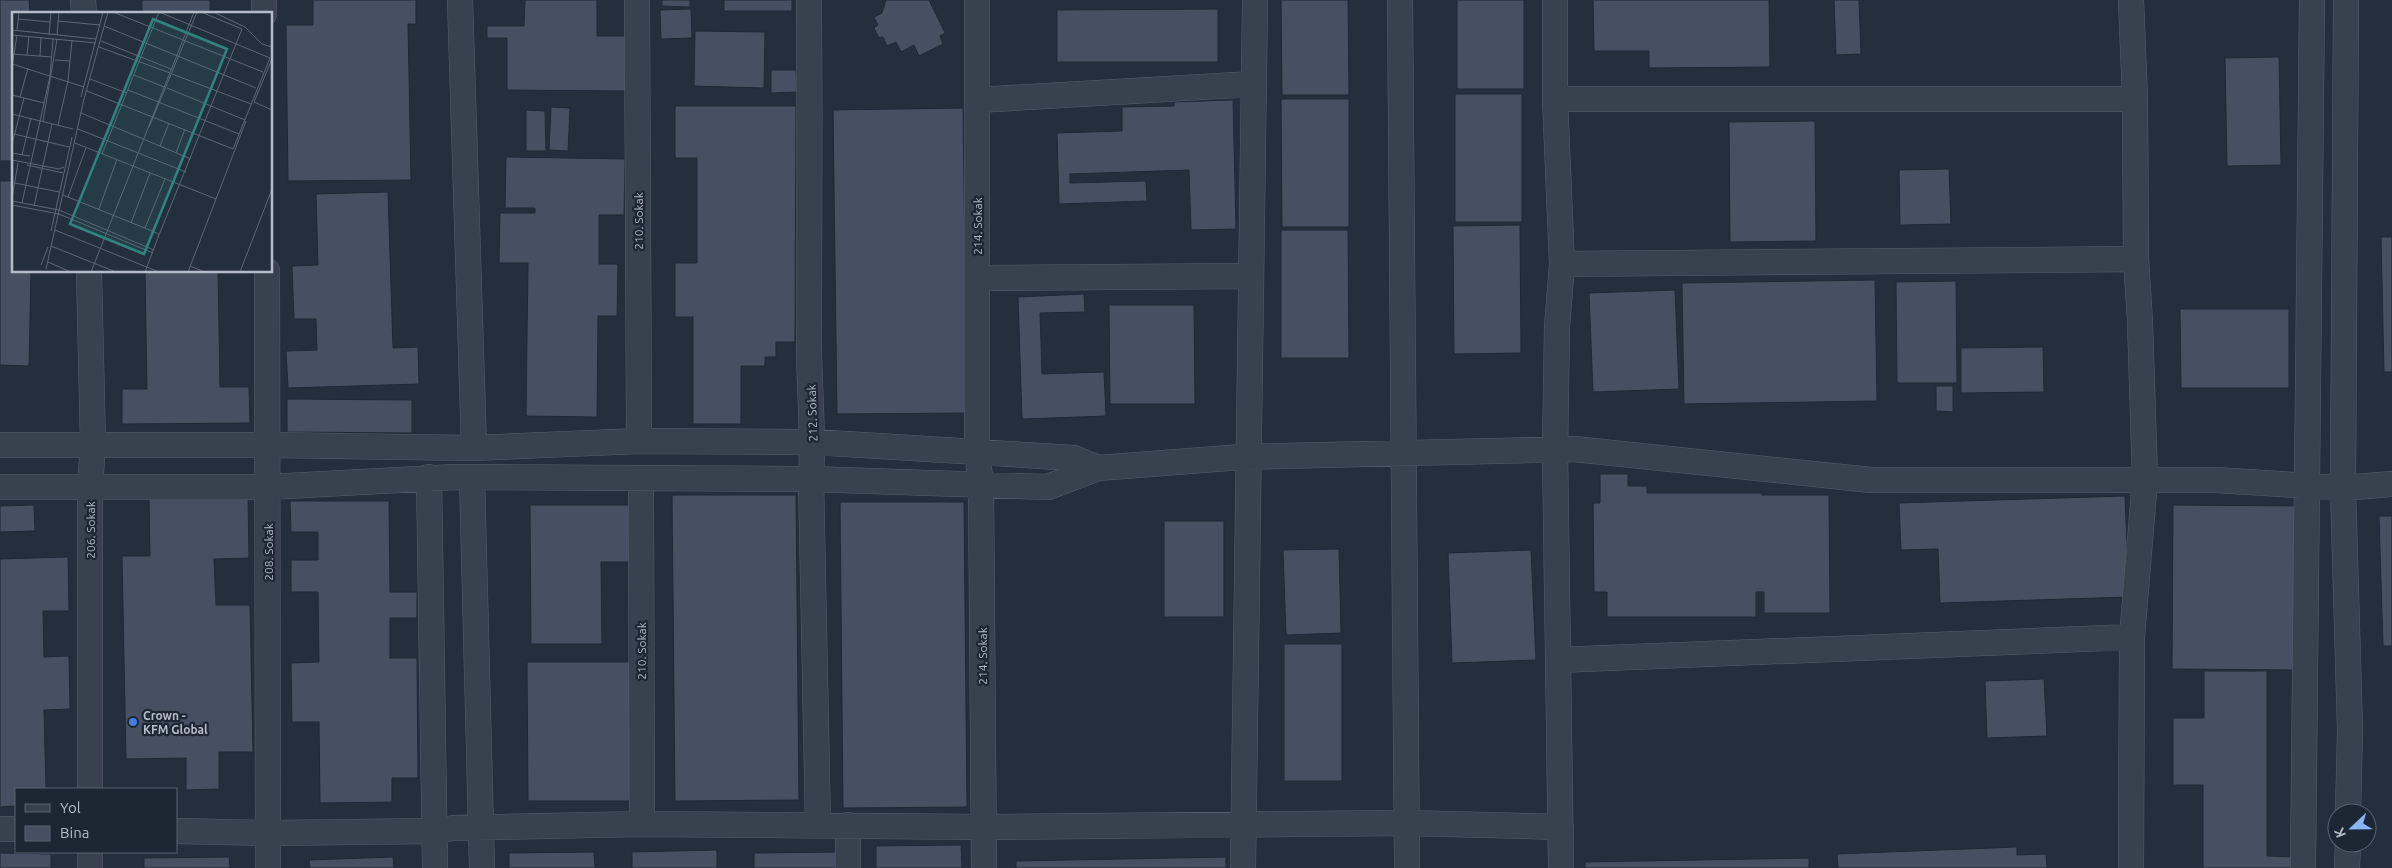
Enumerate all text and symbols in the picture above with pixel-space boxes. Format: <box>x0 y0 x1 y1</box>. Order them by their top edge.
inset map <box>12 12 272 272</box>
street label: 210. Sokak <box>632 192 645 250</box>
street label: 214. Sokak <box>971 197 984 255</box>
street label: 212. Sokak <box>804 384 820 442</box>
street label: 206. Sokak <box>84 501 97 559</box>
street label: 208. Sokak <box>262 523 275 581</box>
street label: 210. Sokak <box>635 622 648 680</box>
street label: 214. Sokak <box>976 627 989 685</box>
place label: Crown - KFM Global <box>143 709 208 736</box>
marker: Crown - KFM Global <box>127 716 139 728</box>
legend <box>15 788 178 853</box>
text: Yol <box>60 799 81 816</box>
north arrow <box>2327 803 2377 853</box>
text: Bina <box>60 824 89 841</box>
text: K <box>2331 825 2349 840</box>

